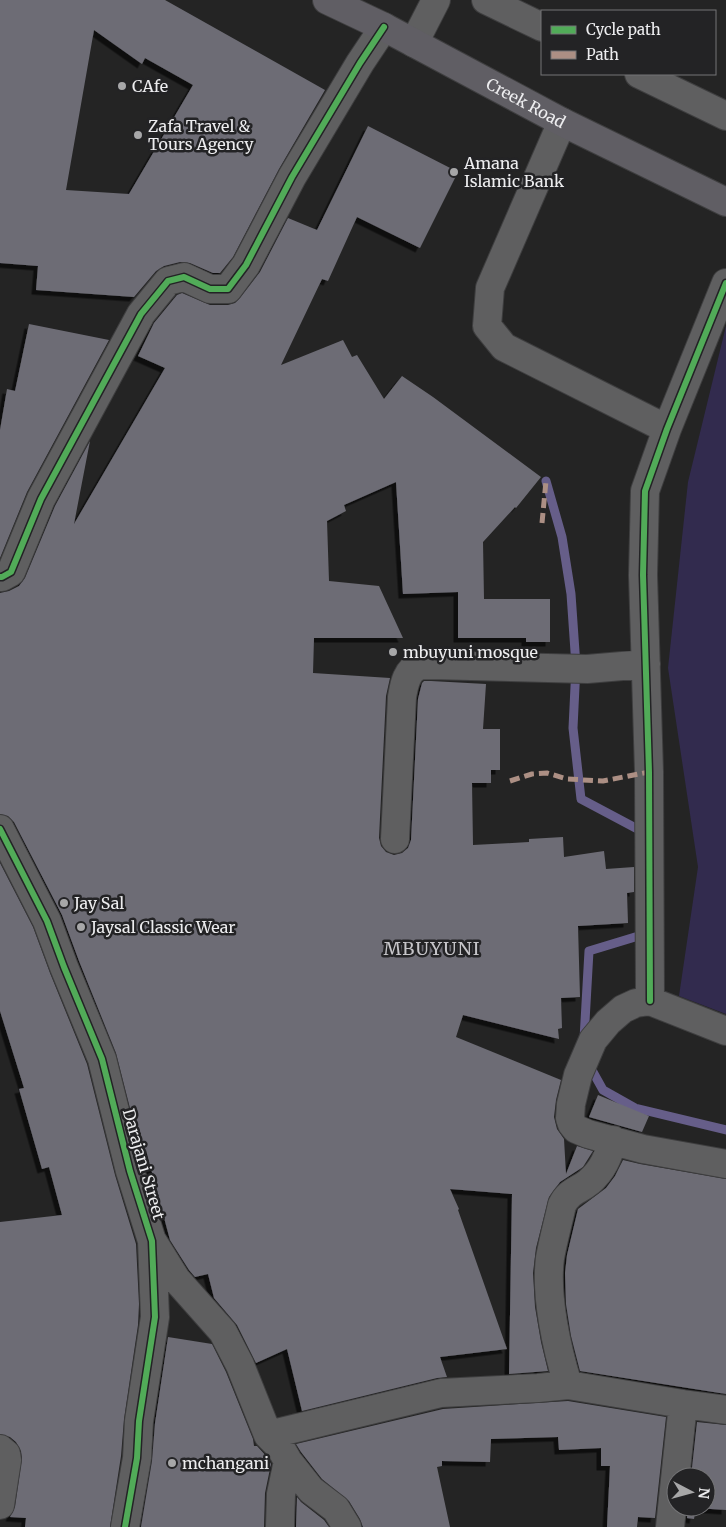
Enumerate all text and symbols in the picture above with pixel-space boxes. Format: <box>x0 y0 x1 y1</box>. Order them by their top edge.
legend <box>541 10 716 75</box>
text: Cycle path <box>586 20 661 39</box>
text: Path <box>586 45 619 64</box>
street label: Creek Road <box>483 74 569 132</box>
place label: CAfe <box>132 76 168 96</box>
marker: CAfe <box>116 80 128 92</box>
place label: Zafa Travel & Tours Agency <box>148 116 254 154</box>
marker: Zafa Travel & Tours Agency <box>132 129 144 141</box>
place label: Amana Islamic Bank <box>463 153 565 191</box>
marker: Amana Islamic Bank <box>448 166 460 178</box>
place label: mbuyuni mosque <box>403 642 538 662</box>
marker: mbuyuni mosque <box>387 646 399 658</box>
place label: Jay Sal <box>73 893 124 913</box>
marker: Jay Sal <box>58 897 70 909</box>
place label: Jaysal Classic Wear <box>90 917 235 937</box>
marker: Jaysal Classic Wear <box>75 921 87 933</box>
district label: MBUYUNI <box>384 937 480 960</box>
street label: Darajani Street <box>119 1106 170 1223</box>
place label: mchangani <box>182 1453 269 1473</box>
marker: mchangani <box>166 1457 178 1469</box>
north arrow <box>666 1467 716 1517</box>
text: N <box>694 1487 713 1500</box>

